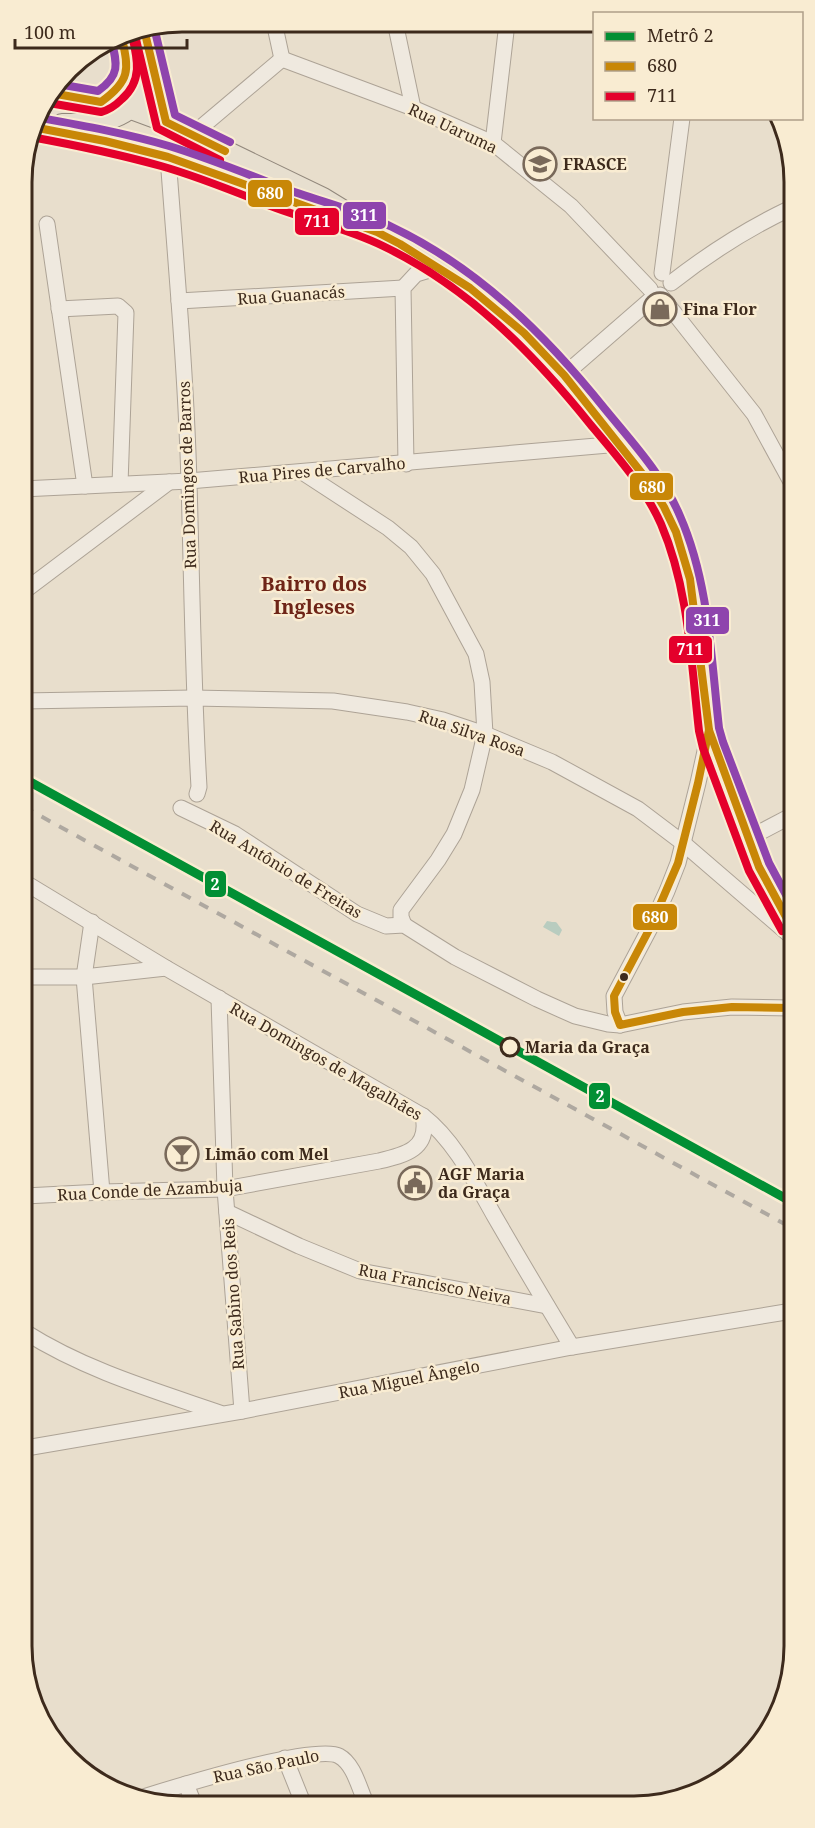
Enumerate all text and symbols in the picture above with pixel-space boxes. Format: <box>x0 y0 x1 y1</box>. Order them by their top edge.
scale bar <box>15 12 188 50</box>
legend <box>593 12 803 120</box>
text: 100 m <box>24 20 76 44</box>
text: Metrô 2 <box>647 23 713 47</box>
text: 680 <box>647 53 677 77</box>
text: 711 <box>647 83 677 107</box>
street label: Rua Uaruma <box>405 98 501 158</box>
school or university icon: FRASCE <box>522 146 558 182</box>
place label: FRASCE <box>563 153 627 175</box>
line badge: 680 <box>247 179 293 208</box>
text: 680 <box>256 182 284 204</box>
line badge: 311 <box>342 201 387 230</box>
text: 311 <box>350 204 378 226</box>
line badge: 711 <box>294 207 340 236</box>
text: 711 <box>303 210 331 232</box>
street label: Rua Guanacás <box>236 280 346 310</box>
shop icon: Fina Flor <box>642 291 678 327</box>
place label: Fina Flor <box>683 298 757 320</box>
street label: Rua Domingos de Barros <box>173 381 201 569</box>
street label: Rua Pires de Carvalho <box>238 452 406 488</box>
line badge: 680 <box>629 472 674 501</box>
text: 680 <box>638 476 666 498</box>
district label: Bairro dos Ingleses <box>261 570 367 620</box>
line badge: 311 <box>685 606 730 635</box>
text: 311 <box>693 609 721 631</box>
line badge: 711 <box>668 635 713 664</box>
text: 711 <box>676 638 704 660</box>
street label: Rua Silva Rosa <box>416 705 528 761</box>
street label: Rua Antônio de Freitas <box>206 815 366 923</box>
line badge: 2 <box>204 870 227 898</box>
text: 2 <box>210 873 220 895</box>
line badge: 680 <box>632 903 678 931</box>
text: 680 <box>641 906 669 928</box>
unlabelled marker <box>618 971 630 983</box>
street label: Rua Domingos de Magalhães <box>226 997 426 1125</box>
place label: Maria da Graça <box>525 1036 650 1058</box>
marker: Maria da Graça <box>500 1037 520 1057</box>
line badge: 2 <box>588 1082 611 1110</box>
text: 2 <box>595 1085 605 1107</box>
bar icon: Limão com Mel <box>164 1136 200 1172</box>
place label: Limão com Mel <box>205 1143 329 1165</box>
place label: AGF Maria da Graça <box>438 1163 525 1203</box>
public building icon: AGF Maria da Graça <box>397 1165 433 1201</box>
street label: Rua Conde de Azambuja <box>57 1174 243 1206</box>
street label: Rua Sabino dos Reis <box>217 1217 249 1371</box>
street label: Rua Francisco Neiva <box>357 1258 513 1310</box>
street label: Rua Miguel Ângelo <box>337 1355 481 1403</box>
street label: Rua São Paulo <box>211 1744 321 1788</box>

